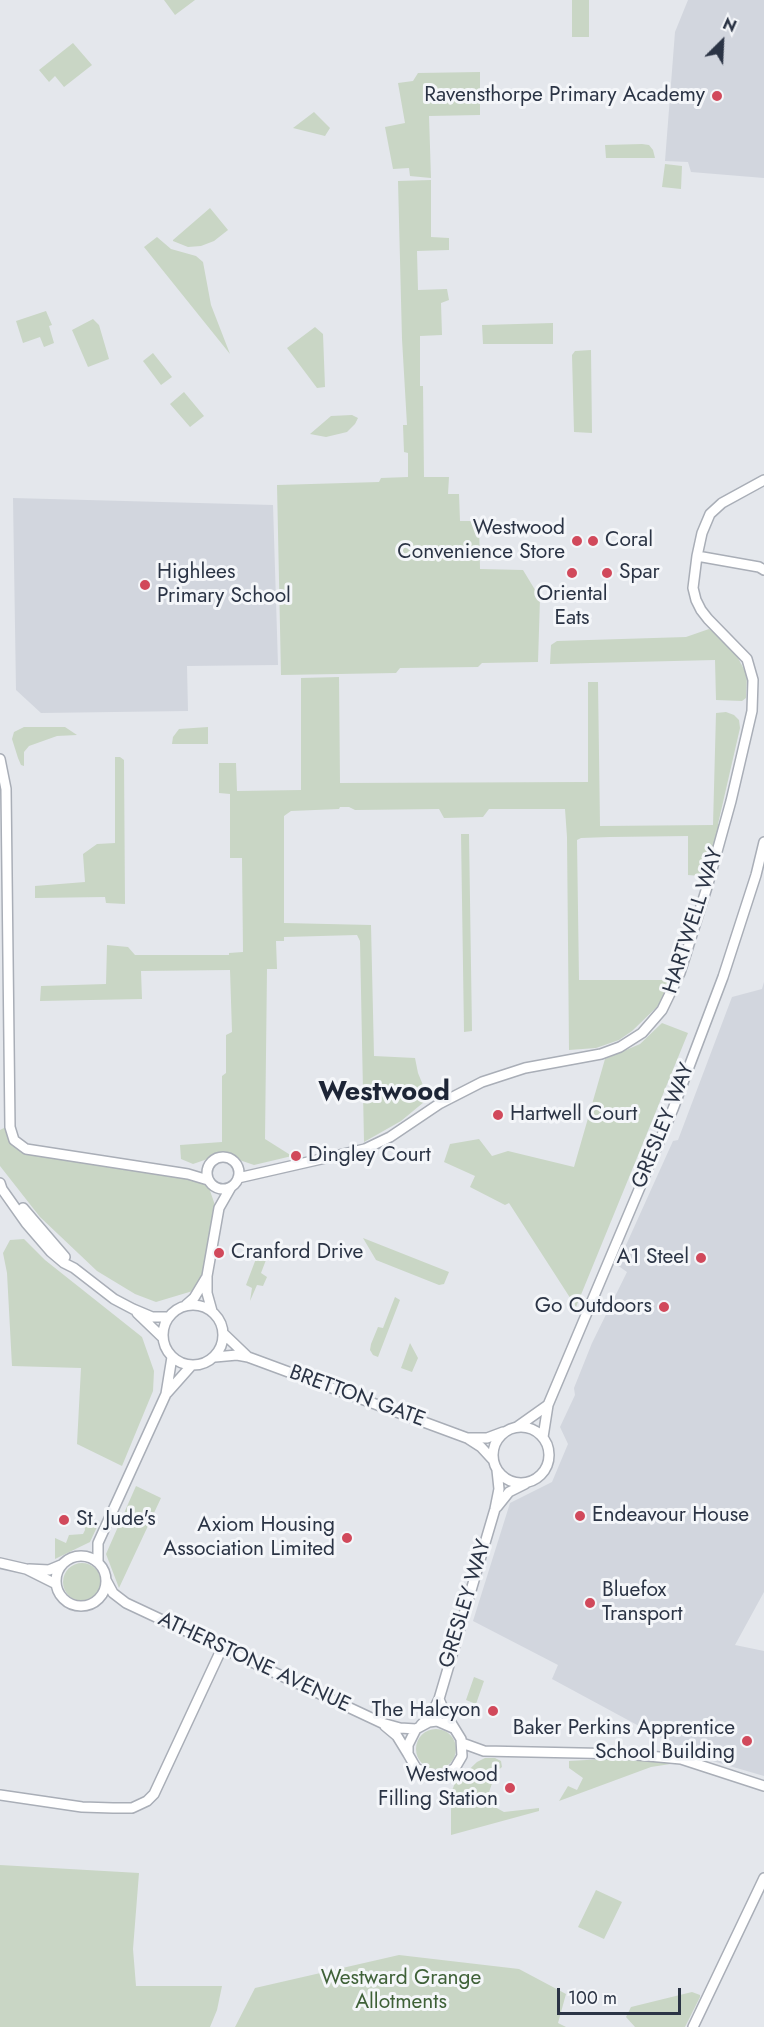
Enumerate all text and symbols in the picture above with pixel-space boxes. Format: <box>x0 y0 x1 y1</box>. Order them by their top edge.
north arrow <box>692 12 752 72</box>
text: N <box>719 12 740 38</box>
place label: Ravensthorpe Primary Academy <box>424 83 705 109</box>
marker: Ravensthorpe Primary Academy <box>710 89 724 103</box>
place label: Westwood Convenience Store <box>397 516 565 566</box>
place label: Coral <box>605 528 653 554</box>
marker: Westwood Convenience Store <box>570 534 584 548</box>
marker: Coral <box>586 534 600 548</box>
place label: Highlees Primary School <box>157 560 291 610</box>
place label: Spar <box>619 560 660 586</box>
marker: Oriental Eats <box>565 566 579 580</box>
marker: Spar <box>600 566 614 580</box>
marker: Highlees Primary School <box>138 578 152 592</box>
place label: Oriental Eats <box>536 582 608 632</box>
street label: HARTWELL WAY <box>659 845 729 997</box>
street label: GRESLEY WAY <box>627 1060 701 1192</box>
district label: Westwood <box>318 1077 450 1109</box>
place label: Hartwell Court <box>510 1102 637 1128</box>
marker: Hartwell Court <box>491 1108 505 1122</box>
place label: Dingley Court <box>308 1143 431 1169</box>
marker: Dingley Court <box>289 1149 303 1163</box>
place label: Cranford Drive <box>231 1240 363 1266</box>
place label: A1 Steel <box>616 1245 689 1271</box>
marker: Cranford Drive <box>212 1246 226 1260</box>
marker: A1 Steel <box>694 1251 708 1265</box>
place label: Go Outdoors <box>535 1294 652 1320</box>
marker: Go Outdoors <box>657 1300 671 1314</box>
street label: BRETTON GATE <box>286 1361 428 1433</box>
place label: Endeavour House <box>592 1503 749 1529</box>
place label: St. Jude's <box>76 1507 156 1533</box>
marker: Endeavour House <box>573 1509 587 1523</box>
marker: St. Jude's <box>57 1513 71 1527</box>
place label: Axiom Housing Association Limited <box>163 1513 335 1563</box>
marker: Axiom Housing Association Limited <box>340 1531 354 1545</box>
street label: GRESLEY WAY <box>435 1537 497 1671</box>
place label: Bluefox Transport <box>602 1578 683 1628</box>
marker: Bluefox Transport <box>583 1596 597 1610</box>
street label: ATHERSTONE AVENUE <box>154 1607 354 1719</box>
place label: The Halcyon <box>372 1698 481 1724</box>
marker: The Halcyon <box>486 1704 500 1718</box>
place label: Baker Perkins Apprentice School Building <box>513 1716 735 1766</box>
marker: Baker Perkins Apprentice School Building <box>740 1734 754 1748</box>
place label: Westwood Filling Station <box>378 1763 498 1813</box>
marker: Westwood Filling Station <box>503 1781 517 1795</box>
park label: Westward Grange Allotments <box>321 1966 481 2016</box>
scale bar <box>560 1976 684 2014</box>
text: 100 m <box>568 1985 617 2011</box>

